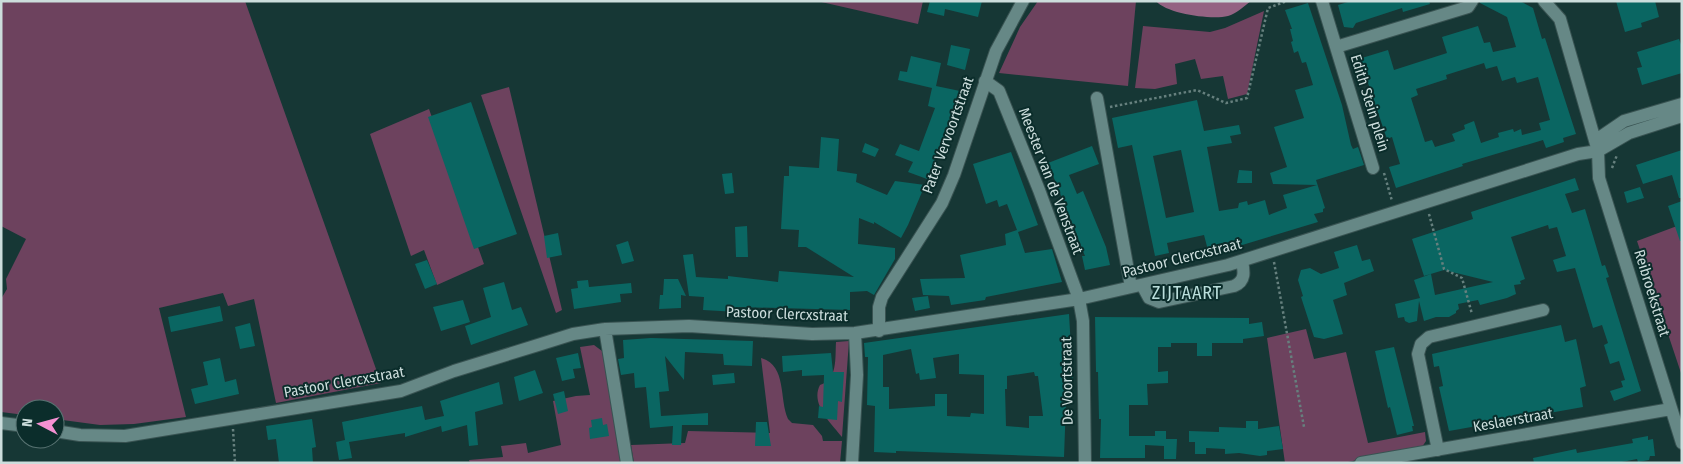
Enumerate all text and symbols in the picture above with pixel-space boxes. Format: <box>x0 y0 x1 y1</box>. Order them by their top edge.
street label: Edith Stein plein <box>1347 52 1393 154</box>
street label: Pater Vervoortstraat <box>918 74 978 196</box>
street label: Meester van de Venstraat <box>1015 105 1087 257</box>
street label: Pastoor Clercxstraat <box>1121 234 1243 281</box>
street label: Reibroekstraat <box>1630 247 1674 339</box>
district label: ZIJTAART <box>1152 282 1222 304</box>
street label: Pastoor Clercxstraat <box>726 303 848 325</box>
street label: De Voortstraat <box>1057 337 1077 425</box>
street label: Pastoor Clercxstraat <box>282 363 406 401</box>
north arrow <box>15 399 65 449</box>
street label: Keslaerstraat <box>1472 404 1554 436</box>
text: N <box>19 418 36 428</box>

